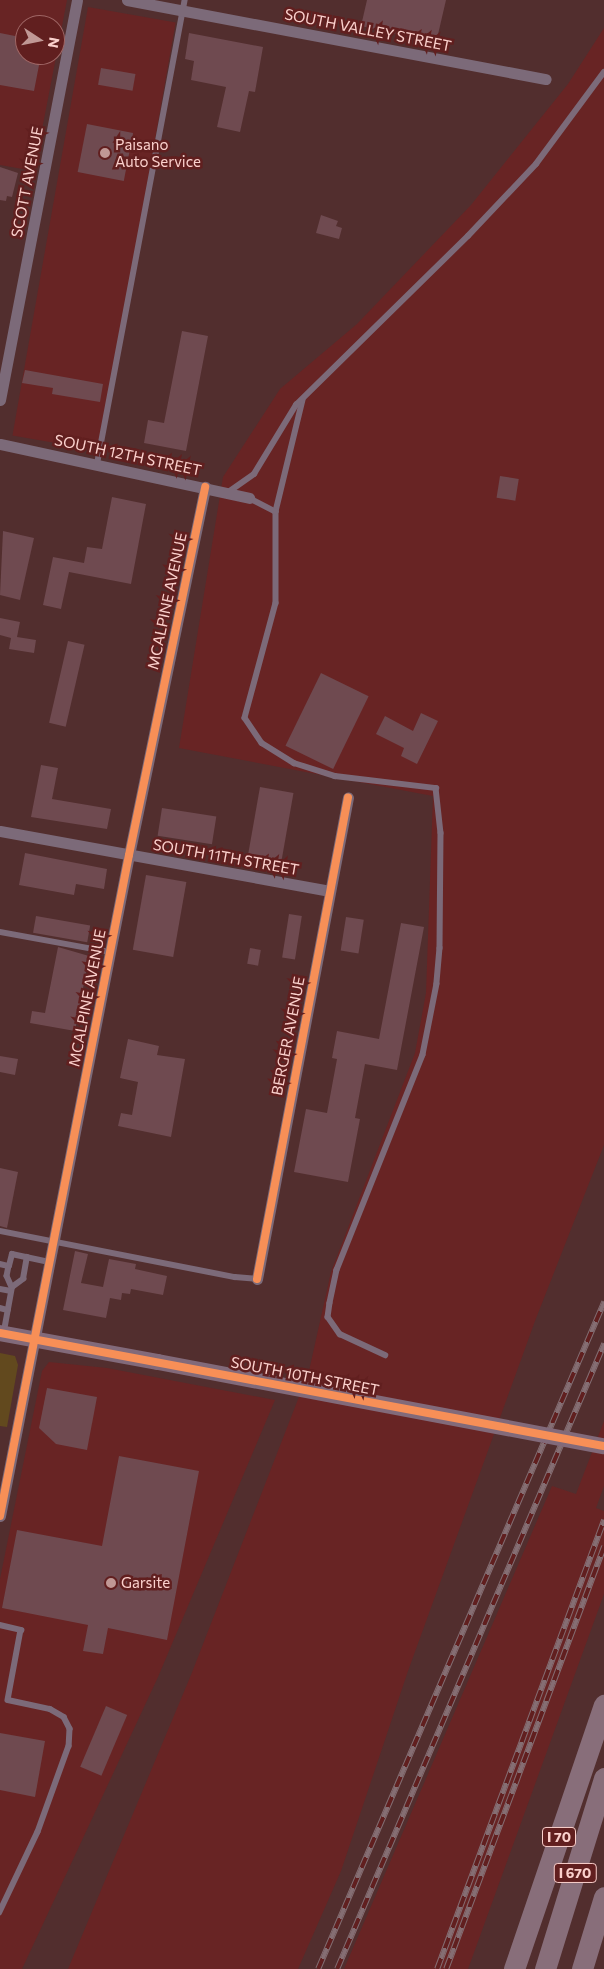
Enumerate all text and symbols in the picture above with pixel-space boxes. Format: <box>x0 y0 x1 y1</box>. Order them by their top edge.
street label: SOUTH VALLEY STREET <box>283 5 453 55</box>
north arrow <box>15 15 65 65</box>
text: N <box>45 36 64 50</box>
street label: SCOTT AVENUE <box>7 125 47 239</box>
place label: Paisano Auto Service <box>115 135 201 170</box>
marker: Paisano Auto Service <box>99 147 111 159</box>
street label: SOUTH 12TH STREET <box>53 431 203 479</box>
street label: MCALPINE AVENUE <box>144 531 190 671</box>
street label: SOUTH 11TH STREET <box>152 835 300 879</box>
street label: MCALPINE AVENUE <box>65 928 109 1068</box>
street label: BERGER AVENUE <box>268 975 308 1097</box>
street label: SOUTH 10TH STREET <box>229 1353 381 1399</box>
place label: Garsite <box>121 1574 170 1592</box>
marker: Garsite <box>105 1577 117 1589</box>
road number: I 70 <box>542 1825 576 1848</box>
road number: I 670 <box>554 1862 596 1885</box>

